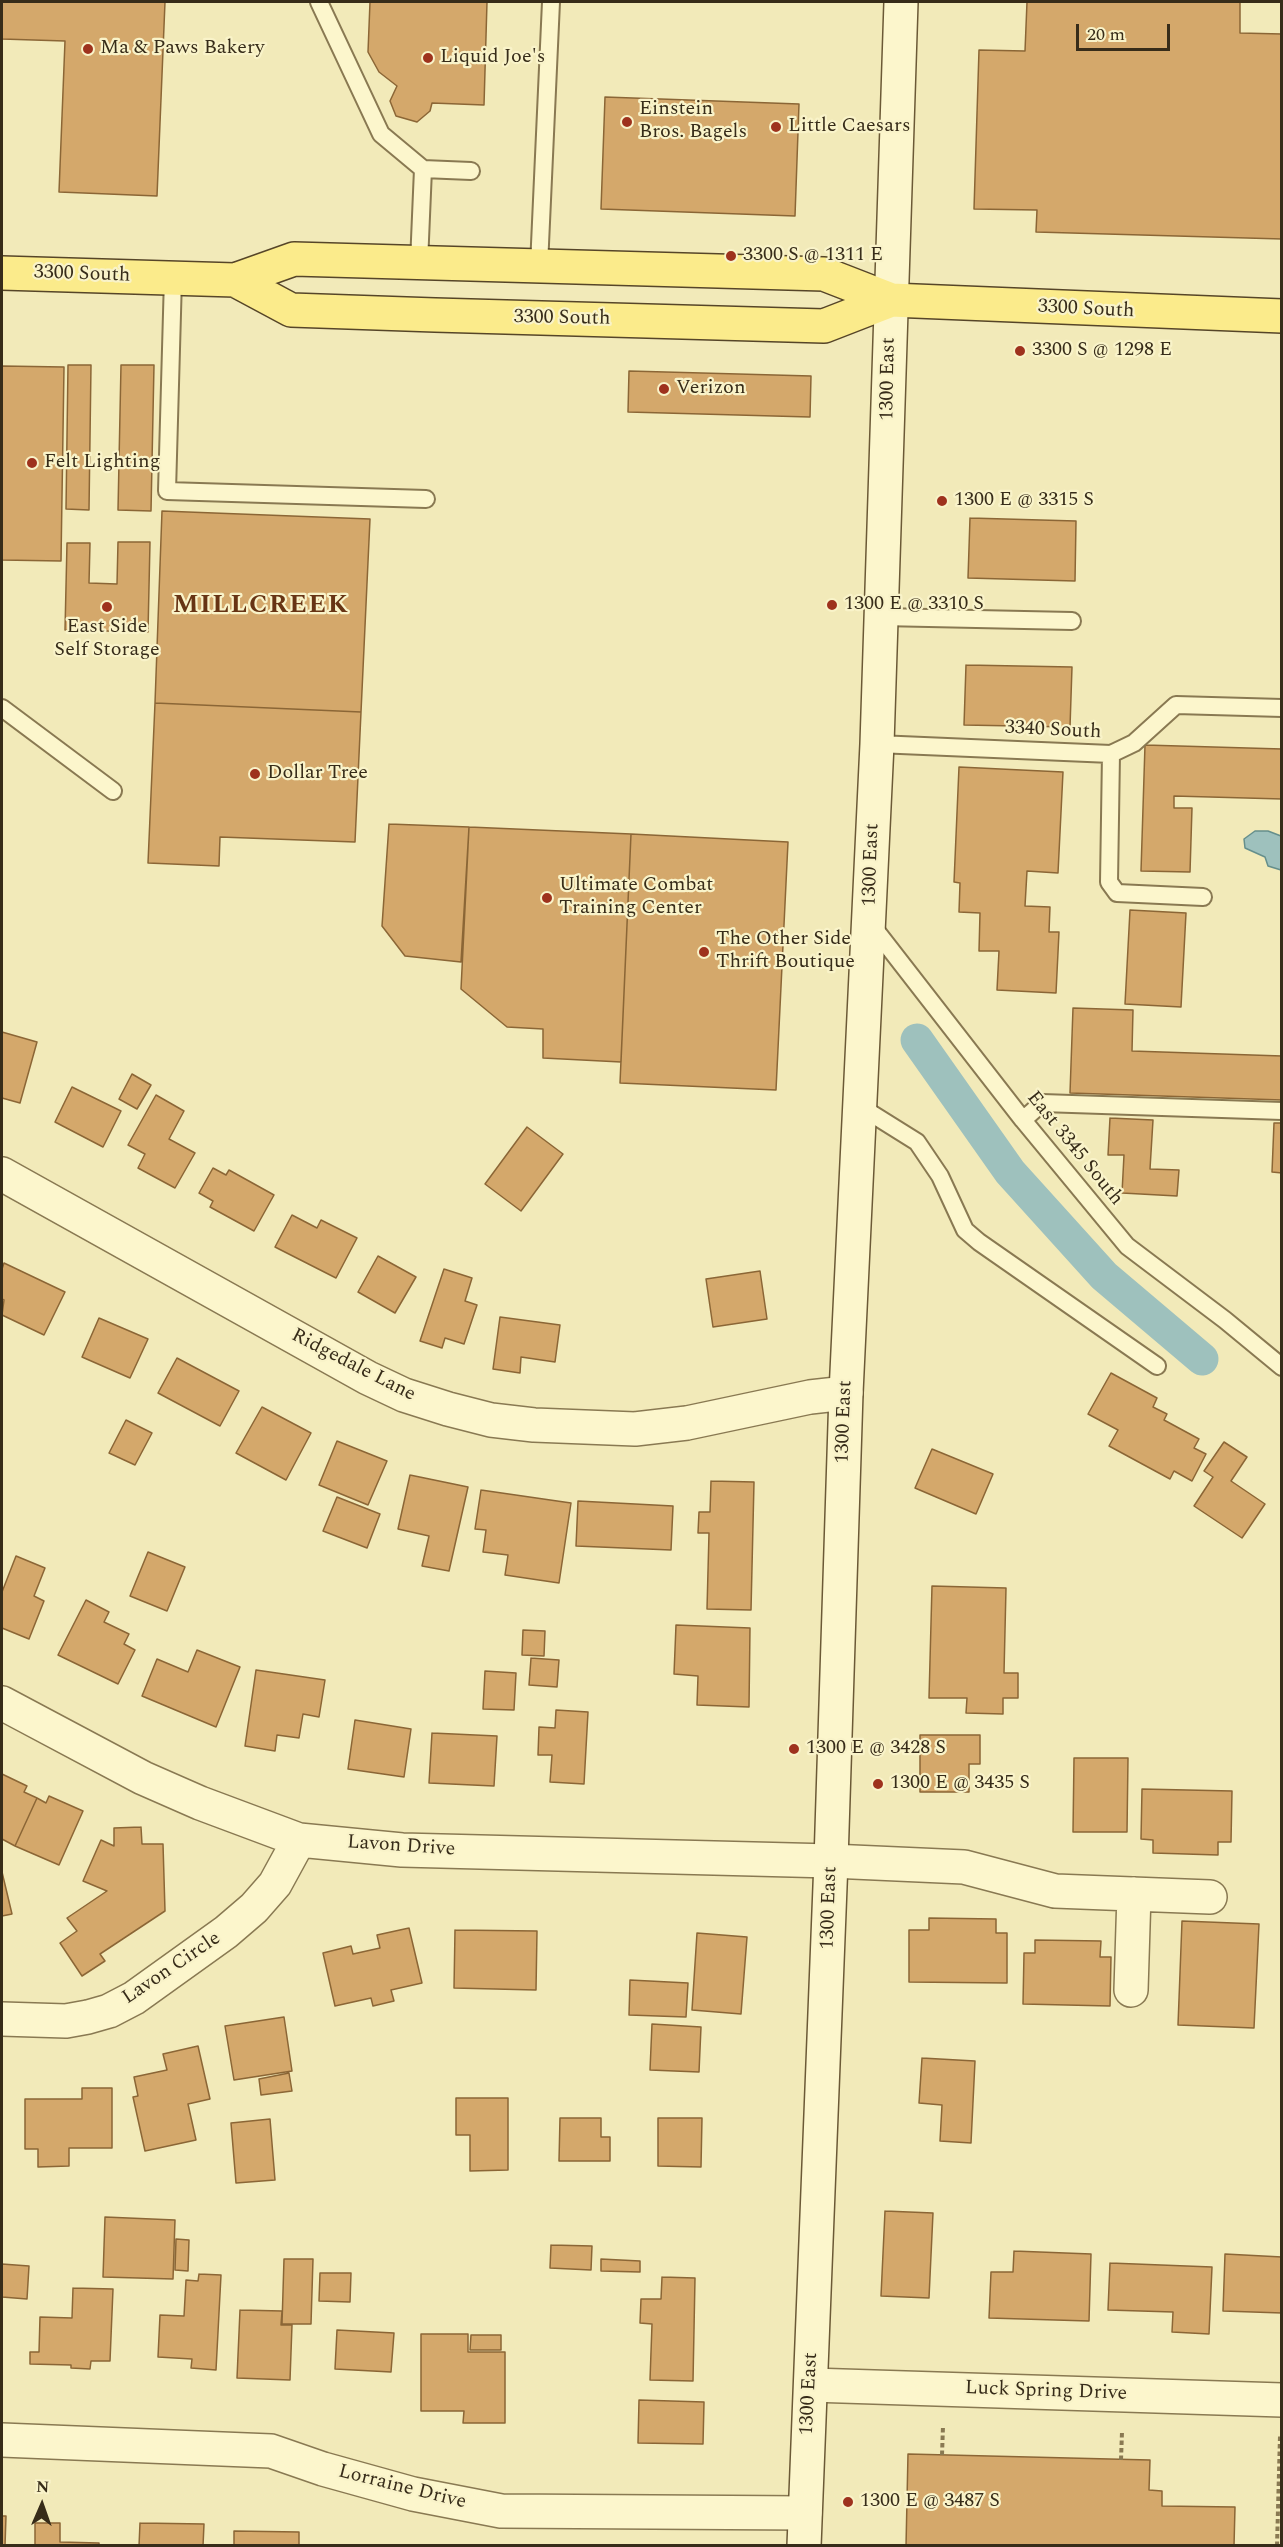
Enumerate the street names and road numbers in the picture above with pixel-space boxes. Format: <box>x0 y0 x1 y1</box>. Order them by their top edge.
street label: 3300 South <box>33 261 131 289</box>
street label: 3300 South <box>1037 295 1135 325</box>
street label: 3300 South <box>513 306 611 332</box>
street label: 1300 East <box>876 337 902 421</box>
street label: 3340 South <box>1004 716 1102 746</box>
street label: 1300 East <box>859 823 885 907</box>
street label: East 3345 South <box>1021 1087 1127 1211</box>
street label: Ridgedale Lane <box>287 1324 419 1408</box>
street label: 1300 East <box>832 1380 858 1464</box>
street label: Lavon Drive <box>346 1831 456 1863</box>
street label: 1300 East <box>817 1866 843 1950</box>
street label: Lavon Circle <box>118 1927 226 2011</box>
street label: 1300 East <box>796 2352 824 2436</box>
street label: Luck Spring Drive <box>965 2377 1127 2407</box>
street label: Lorraine Drive <box>336 2461 468 2515</box>

